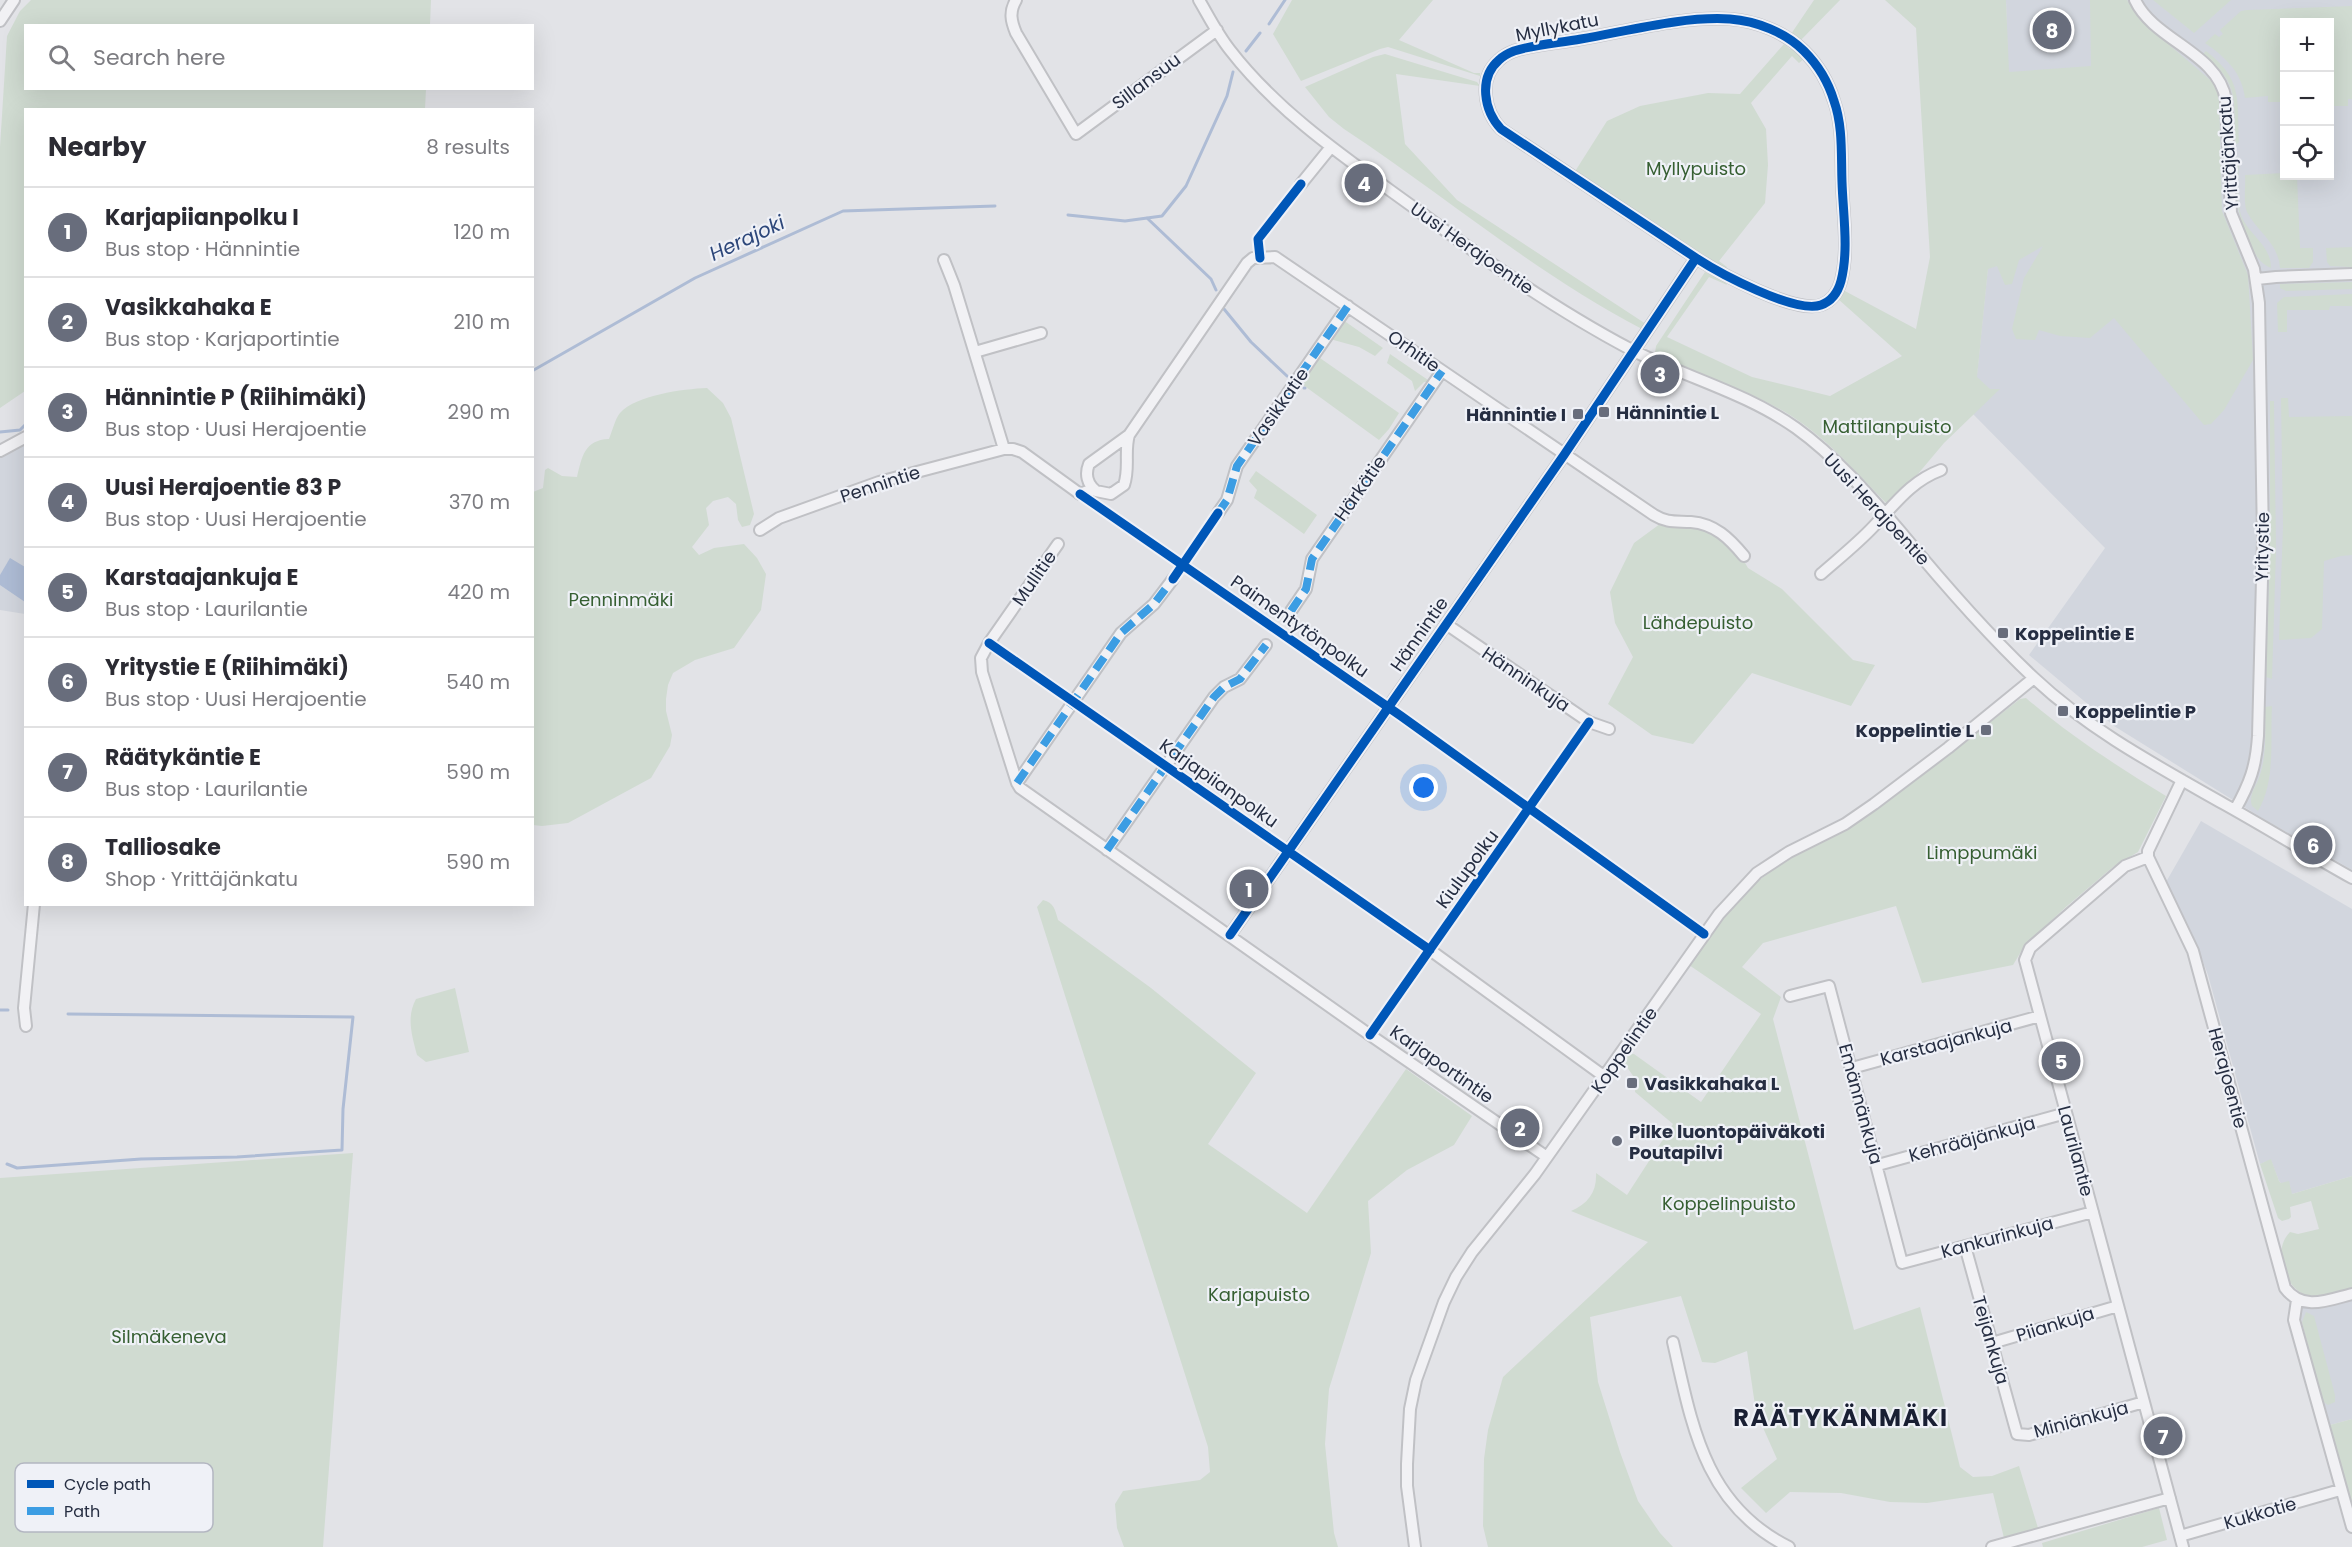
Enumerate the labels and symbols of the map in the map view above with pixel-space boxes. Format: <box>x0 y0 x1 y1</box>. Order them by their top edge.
street label: Myllykatu <box>1513 7 1601 47</box>
pin: 8 <box>2032 8 2072 52</box>
street label: Sillansuu <box>1107 47 1185 115</box>
street label: Yrittäjänkatu <box>2212 95 2244 211</box>
park label: Myllypuisto <box>1646 156 1746 181</box>
pin: 4 <box>1344 160 1384 206</box>
street label: Uusi Herajoentie <box>1405 196 1539 300</box>
water label: Herajoki <box>705 208 790 268</box>
street label: Orhitie <box>1383 324 1445 378</box>
pin: 3 <box>1640 352 1680 397</box>
street label: Vasikkatie <box>1242 363 1314 451</box>
place label: Hännintie L <box>1616 400 1720 425</box>
place label: Hännintie I <box>1466 402 1566 427</box>
marker: Hännintie L <box>1597 405 1611 419</box>
marker: Hännintie I <box>1571 407 1585 421</box>
park label: Mattilanpuisto <box>1823 414 1951 439</box>
street label: Uusi Herajoentie <box>1818 447 1936 571</box>
street label: Härkätie <box>1328 450 1392 526</box>
street label: Pennintie <box>837 459 923 509</box>
street label: Yritystie <box>2249 512 2275 582</box>
street label: Mullitie <box>1006 545 1062 611</box>
street label: Paimentytönpolku <box>1226 569 1374 683</box>
park label: Penninmäki <box>569 587 673 612</box>
street label: Hännintie <box>1384 592 1454 676</box>
park label: Lähdepuisto <box>1643 610 1753 635</box>
place label: Koppelintie E <box>2015 621 2135 646</box>
marker: Koppelintie E <box>1996 626 2010 640</box>
street label: Hänninkuja <box>1477 640 1575 718</box>
place label: Koppelintie P <box>2075 699 2196 724</box>
marker: Koppelintie P <box>2056 704 2070 718</box>
place label: Koppelintie L <box>1856 718 1974 743</box>
marker: Koppelintie L <box>1979 723 1993 737</box>
street label: Karjapiianpolku <box>1155 733 1283 833</box>
your location <box>1409 773 1438 802</box>
pin: 6 <box>2294 822 2332 868</box>
street label: Kiulupolku <box>1430 825 1504 913</box>
park label: Limppumäki <box>1926 840 2038 865</box>
pin: 1 <box>1230 866 1268 912</box>
street label: Koppelintie <box>1585 1002 1663 1098</box>
street label: Karstaajankuja <box>1877 1012 2015 1072</box>
street label: Karjaportintie <box>1385 1019 1499 1109</box>
street label: Herajoentie <box>2203 1025 2253 1131</box>
pin: 5 <box>2042 1038 2080 1084</box>
street label: Emännänkuja <box>1833 1041 1889 1167</box>
place label: Vasikkahaka L <box>1644 1071 1780 1096</box>
marker: Vasikkahaka L <box>1625 1076 1639 1090</box>
street label: Laurilantie <box>2052 1103 2100 1199</box>
pin: 2 <box>1500 1106 1540 1150</box>
street label: Kehrääjänkuja <box>1906 1110 2038 1168</box>
place label: Pilke luontopäiväkoti Poutapilvi <box>1629 1119 1825 1165</box>
marker: Pilke luontopäiväkoti Poutapilvi <box>1610 1134 1624 1148</box>
park label: Koppelinpuisto <box>1662 1191 1796 1216</box>
street label: Kankurinkuja <box>1938 1210 2056 1264</box>
park label: Karjapuisto <box>1208 1282 1310 1307</box>
street label: Teijankuja <box>1966 1293 2016 1387</box>
street label: Piiankuja <box>2013 1300 2097 1348</box>
park label: Silmäkeneva <box>111 1324 227 1349</box>
street label: Miniänkuja <box>2031 1394 2131 1444</box>
district label: RÄÄTYKÄNMÄKI <box>1733 1401 1949 1434</box>
pin: 7 <box>2144 1414 2182 1458</box>
legend <box>15 1463 213 1532</box>
text: Cycle path <box>64 1473 151 1496</box>
street label: Kukkotie <box>2221 1491 2299 1535</box>
text: Path <box>64 1500 100 1523</box>

